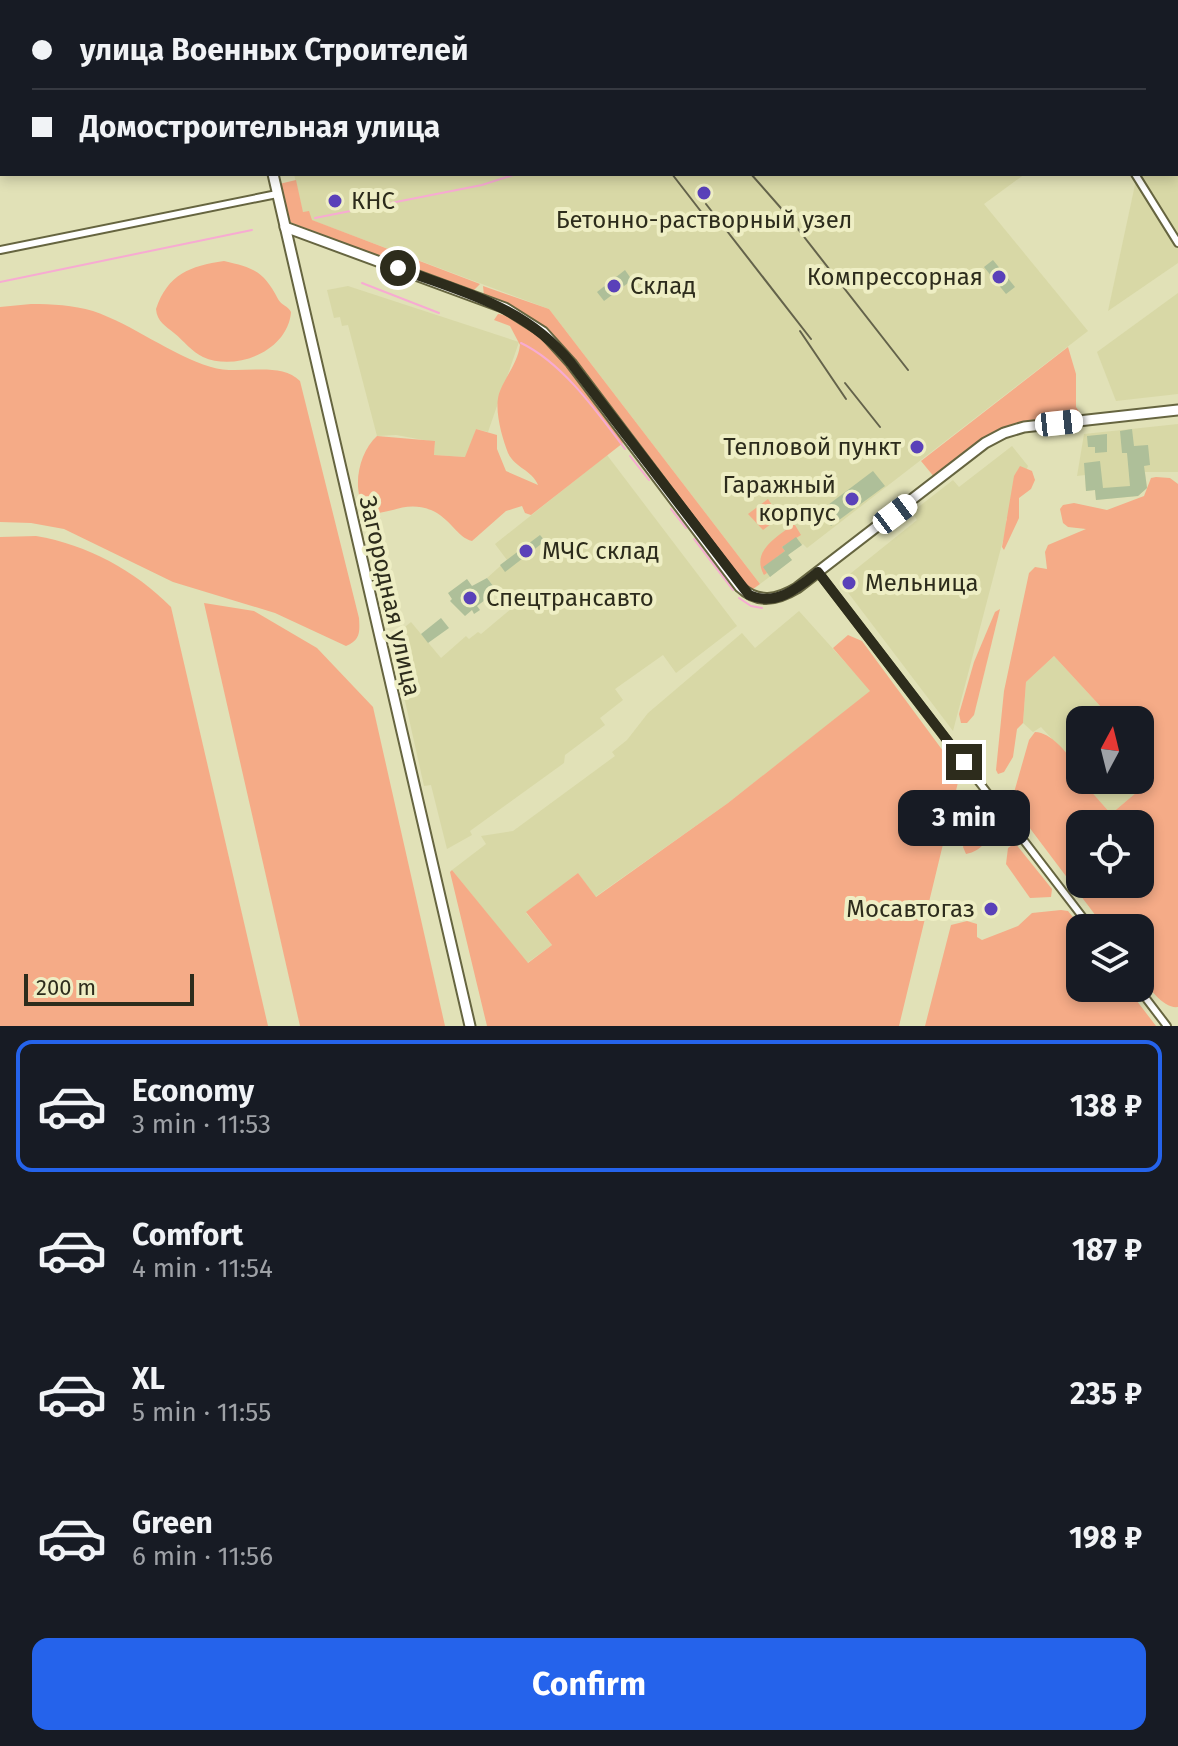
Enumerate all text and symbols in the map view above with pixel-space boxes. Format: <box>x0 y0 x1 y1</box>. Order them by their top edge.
text: улица Военных Строителей <box>80 32 469 68</box>
text: Домостроительная улица <box>80 109 440 145</box>
marker: Бетонно-растворный узел <box>695 184 713 202</box>
place label: КНС <box>351 187 395 215</box>
marker: КНС <box>326 192 344 210</box>
place label: Бетонно-растворный узел <box>556 206 852 234</box>
route start <box>380 250 416 286</box>
place label: Компрессорная <box>807 263 983 291</box>
marker: Компрессорная <box>990 268 1008 286</box>
place label: Склад <box>630 272 696 300</box>
marker: Склад <box>605 277 623 295</box>
car <box>1034 409 1084 437</box>
place label: Тепловой пункт <box>723 433 901 461</box>
marker: Тепловой пункт <box>908 438 926 456</box>
place label: Гаражный корпус <box>723 471 836 527</box>
marker: Гаражный корпус <box>843 490 861 508</box>
car <box>869 490 921 538</box>
street label: Загородная улица <box>353 493 427 699</box>
place label: МЧС склад <box>542 537 659 565</box>
marker: МЧС склад <box>517 542 535 560</box>
place label: Мельница <box>865 569 978 597</box>
marker: Мельница <box>840 574 858 592</box>
place label: Спецтрансавто <box>486 584 654 612</box>
marker: Спецтрансавто <box>461 589 479 607</box>
north arrow <box>1066 706 1154 794</box>
map controls <box>1066 706 1154 1002</box>
route end <box>946 744 982 780</box>
callout: 3 min <box>898 790 1030 846</box>
text: 3 min <box>932 802 996 833</box>
button: locate <box>1066 810 1154 898</box>
place label: Мосавтогаз <box>846 895 975 923</box>
marker: Мосавтогаз <box>982 900 1000 918</box>
button: layers <box>1066 914 1154 1002</box>
scale bar <box>24 970 194 1006</box>
text: 200 m <box>36 974 96 1001</box>
icon: car <box>36 1070 108 1142</box>
text: Economy <box>132 1073 254 1109</box>
text: 138 ₽ <box>1070 1088 1142 1124</box>
text: 3 min · 11:53 <box>132 1109 271 1140</box>
icon: car <box>36 1214 108 1286</box>
text: Comfort <box>132 1217 243 1253</box>
text: 187 ₽ <box>1072 1232 1142 1268</box>
text: 4 min · 11:54 <box>132 1253 273 1284</box>
icon: car <box>36 1358 108 1430</box>
text: XL <box>132 1361 165 1397</box>
text: 235 ₽ <box>1070 1376 1142 1412</box>
text: 5 min · 11:55 <box>132 1397 271 1428</box>
icon: car <box>36 1502 108 1574</box>
text: Green <box>132 1505 213 1541</box>
text: 198 ₽ <box>1069 1520 1142 1556</box>
text: 6 min · 11:56 <box>132 1541 273 1572</box>
button: Confirm <box>32 1638 1146 1730</box>

